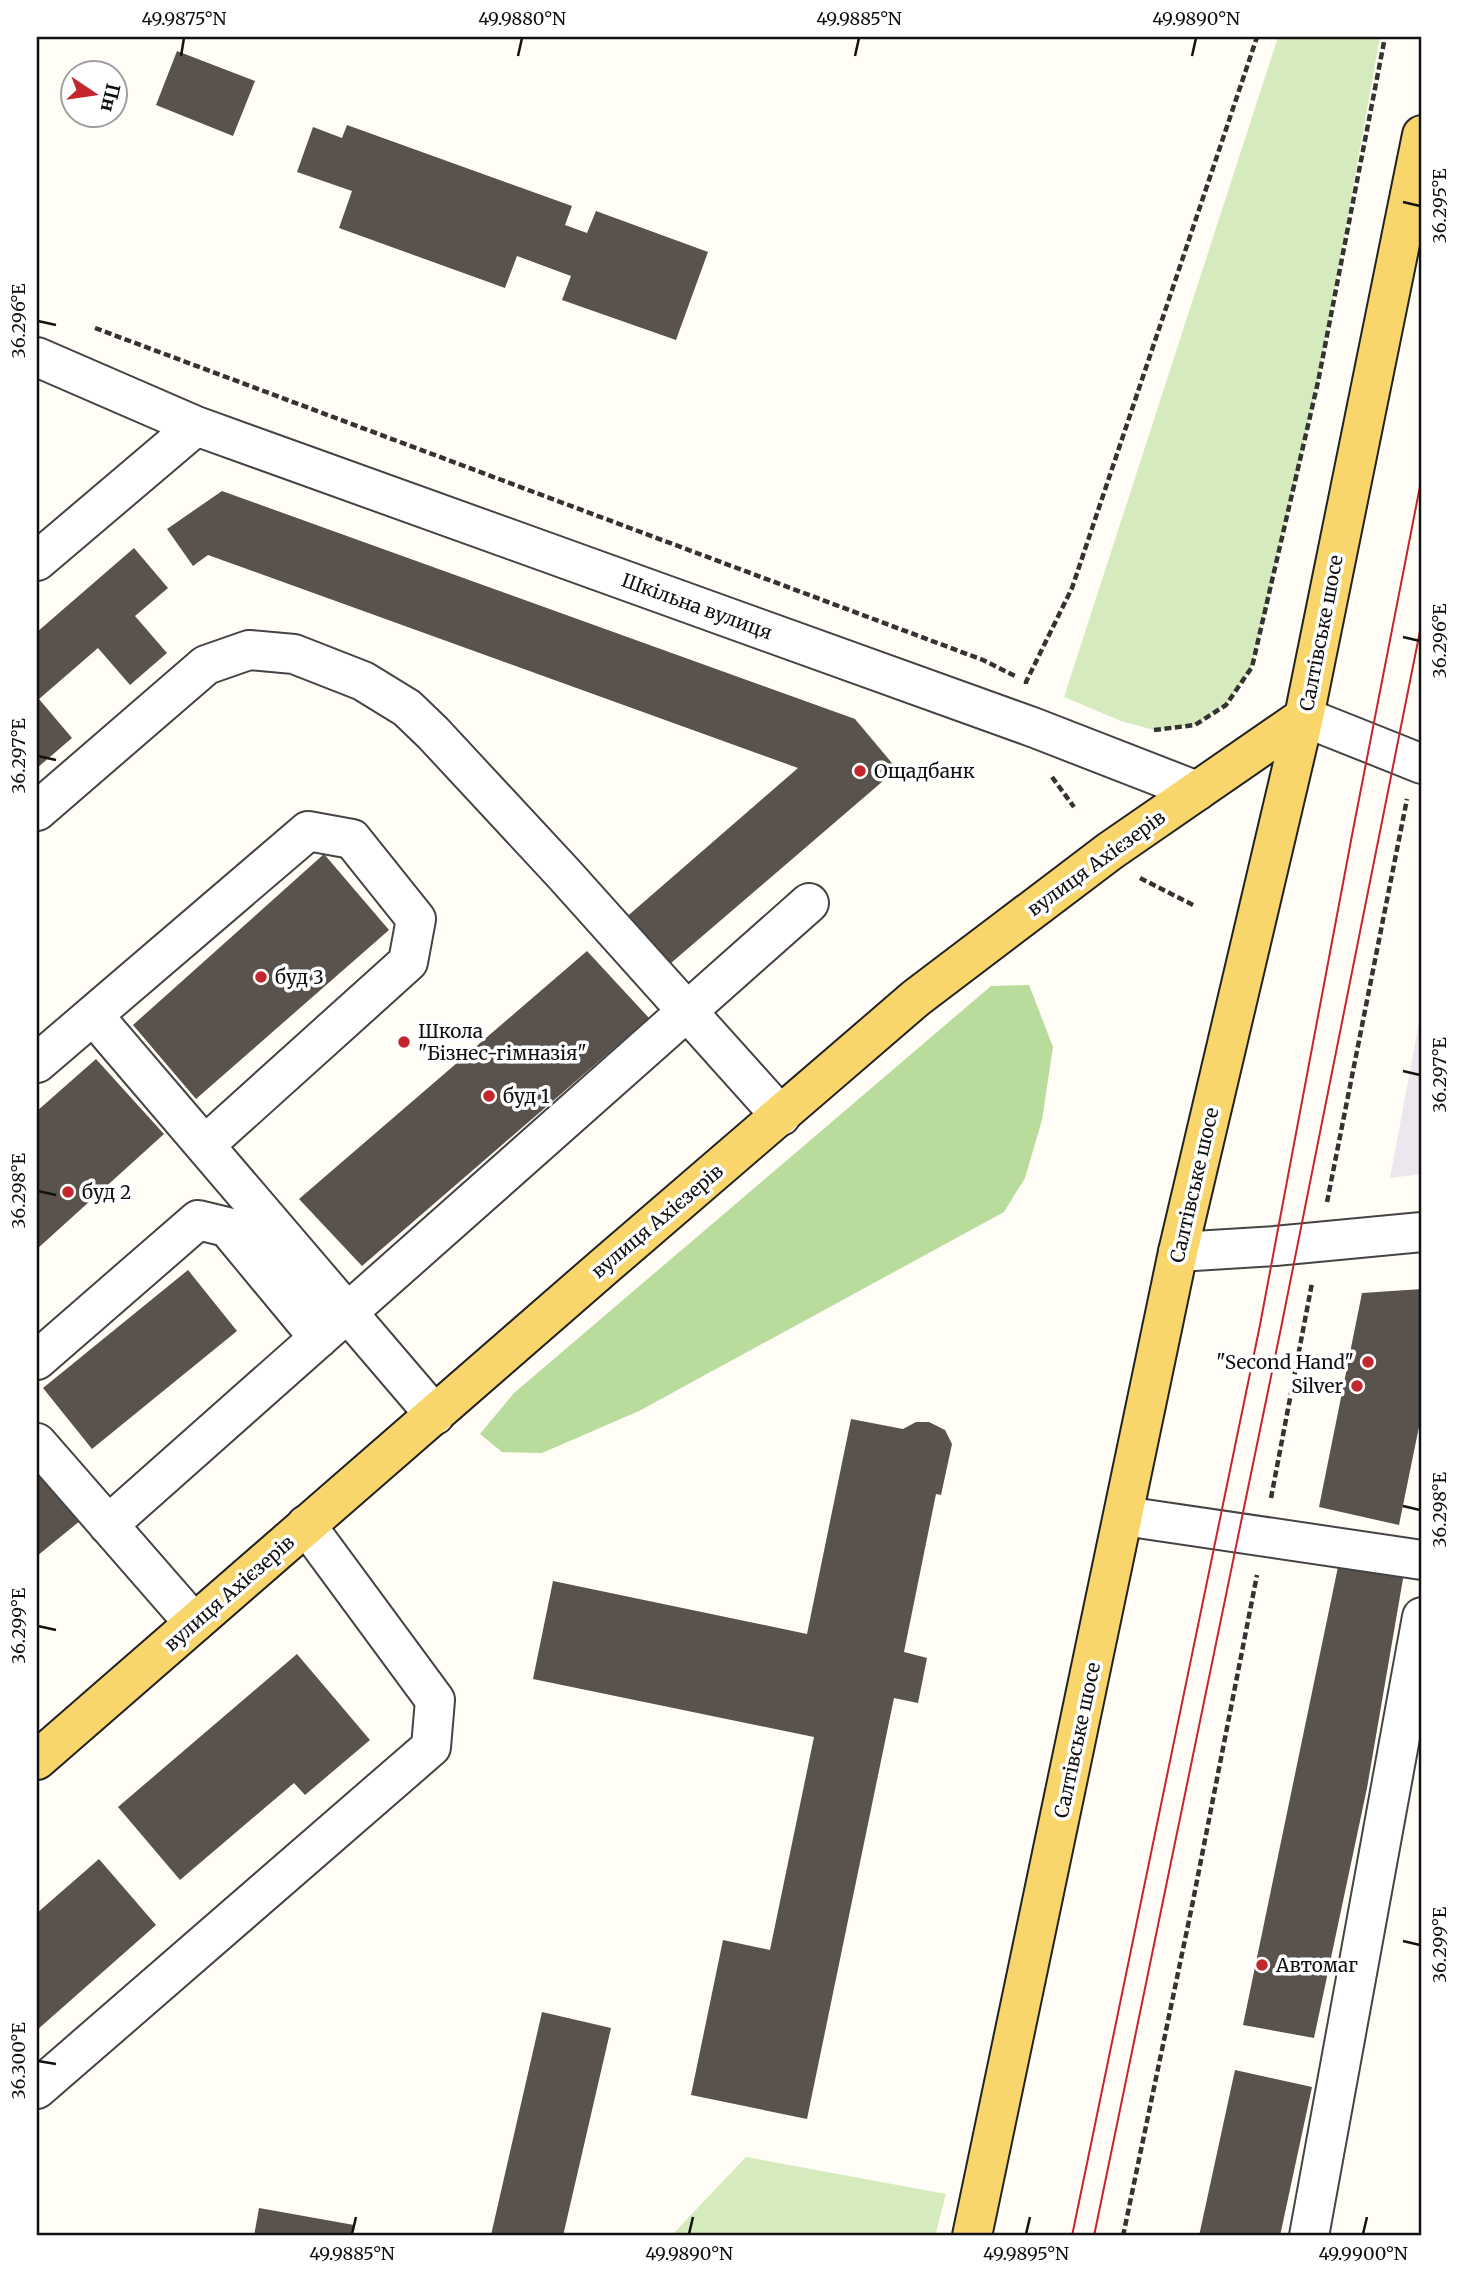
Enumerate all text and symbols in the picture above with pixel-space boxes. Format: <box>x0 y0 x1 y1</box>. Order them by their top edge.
text: 49.9875°N <box>142 7 227 30</box>
text: 49.9880°N <box>478 7 566 30</box>
text: 49.9885°N <box>816 7 902 30</box>
text: 49.9890°N <box>1152 7 1240 30</box>
north arrow <box>60 60 130 130</box>
text: Пн <box>96 81 125 114</box>
text: 36.295°E <box>1428 168 1451 243</box>
text: 36.296°E <box>7 283 30 358</box>
street label: Салтівське шосе <box>1294 553 1348 713</box>
street label: Шкільна вулиця <box>618 568 776 644</box>
text: 36.296°E <box>1428 603 1451 678</box>
text: 36.297°E <box>7 718 30 794</box>
place label: Ощадбанк <box>874 759 975 783</box>
marker: Ощадбанк <box>852 763 868 779</box>
street label: вулиця Ахієзерів <box>1022 805 1170 921</box>
place label: буд 3 <box>275 965 324 989</box>
marker: буд 3 <box>253 969 269 985</box>
place label: Школа "Бізнес-гімназія" <box>418 1019 587 1065</box>
marker: Школа "Бізнес-гімназія" <box>396 1034 412 1050</box>
text: 36.297°E <box>1428 1037 1451 1113</box>
place label: буд 1 <box>503 1084 550 1108</box>
marker: буд 1 <box>481 1088 497 1104</box>
street label: Салтівське шосе <box>1164 1105 1224 1265</box>
text: 36.298°E <box>7 1153 30 1229</box>
street label: вулиця Ахієзерів <box>586 1159 728 1283</box>
place label: буд 2 <box>82 1180 131 1204</box>
marker: буд 2 <box>60 1184 76 1200</box>
place label: "Second Hand" <box>1216 1350 1354 1374</box>
marker: "Second Hand" <box>1360 1354 1376 1370</box>
place label: Silver <box>1291 1374 1343 1398</box>
marker: Silver <box>1349 1378 1365 1394</box>
text: 36.298°E <box>1428 1472 1451 1548</box>
street label: вулиця Ахієзерів <box>159 1530 299 1656</box>
text: 36.299°E <box>7 1587 30 1664</box>
street label: Салтівське шосе <box>1049 1660 1105 1820</box>
text: 36.299°E <box>1428 1906 1451 1983</box>
place label: Автомаг <box>1275 1953 1358 1977</box>
marker: Автомаг <box>1254 1957 1270 1973</box>
text: 36.300°E <box>7 2022 30 2100</box>
text: 49.9885°N <box>309 2242 395 2265</box>
text: 49.9890°N <box>645 2242 733 2265</box>
text: 49.9895°N <box>983 2242 1069 2265</box>
text: 49.9900°N <box>1318 2242 1408 2265</box>

